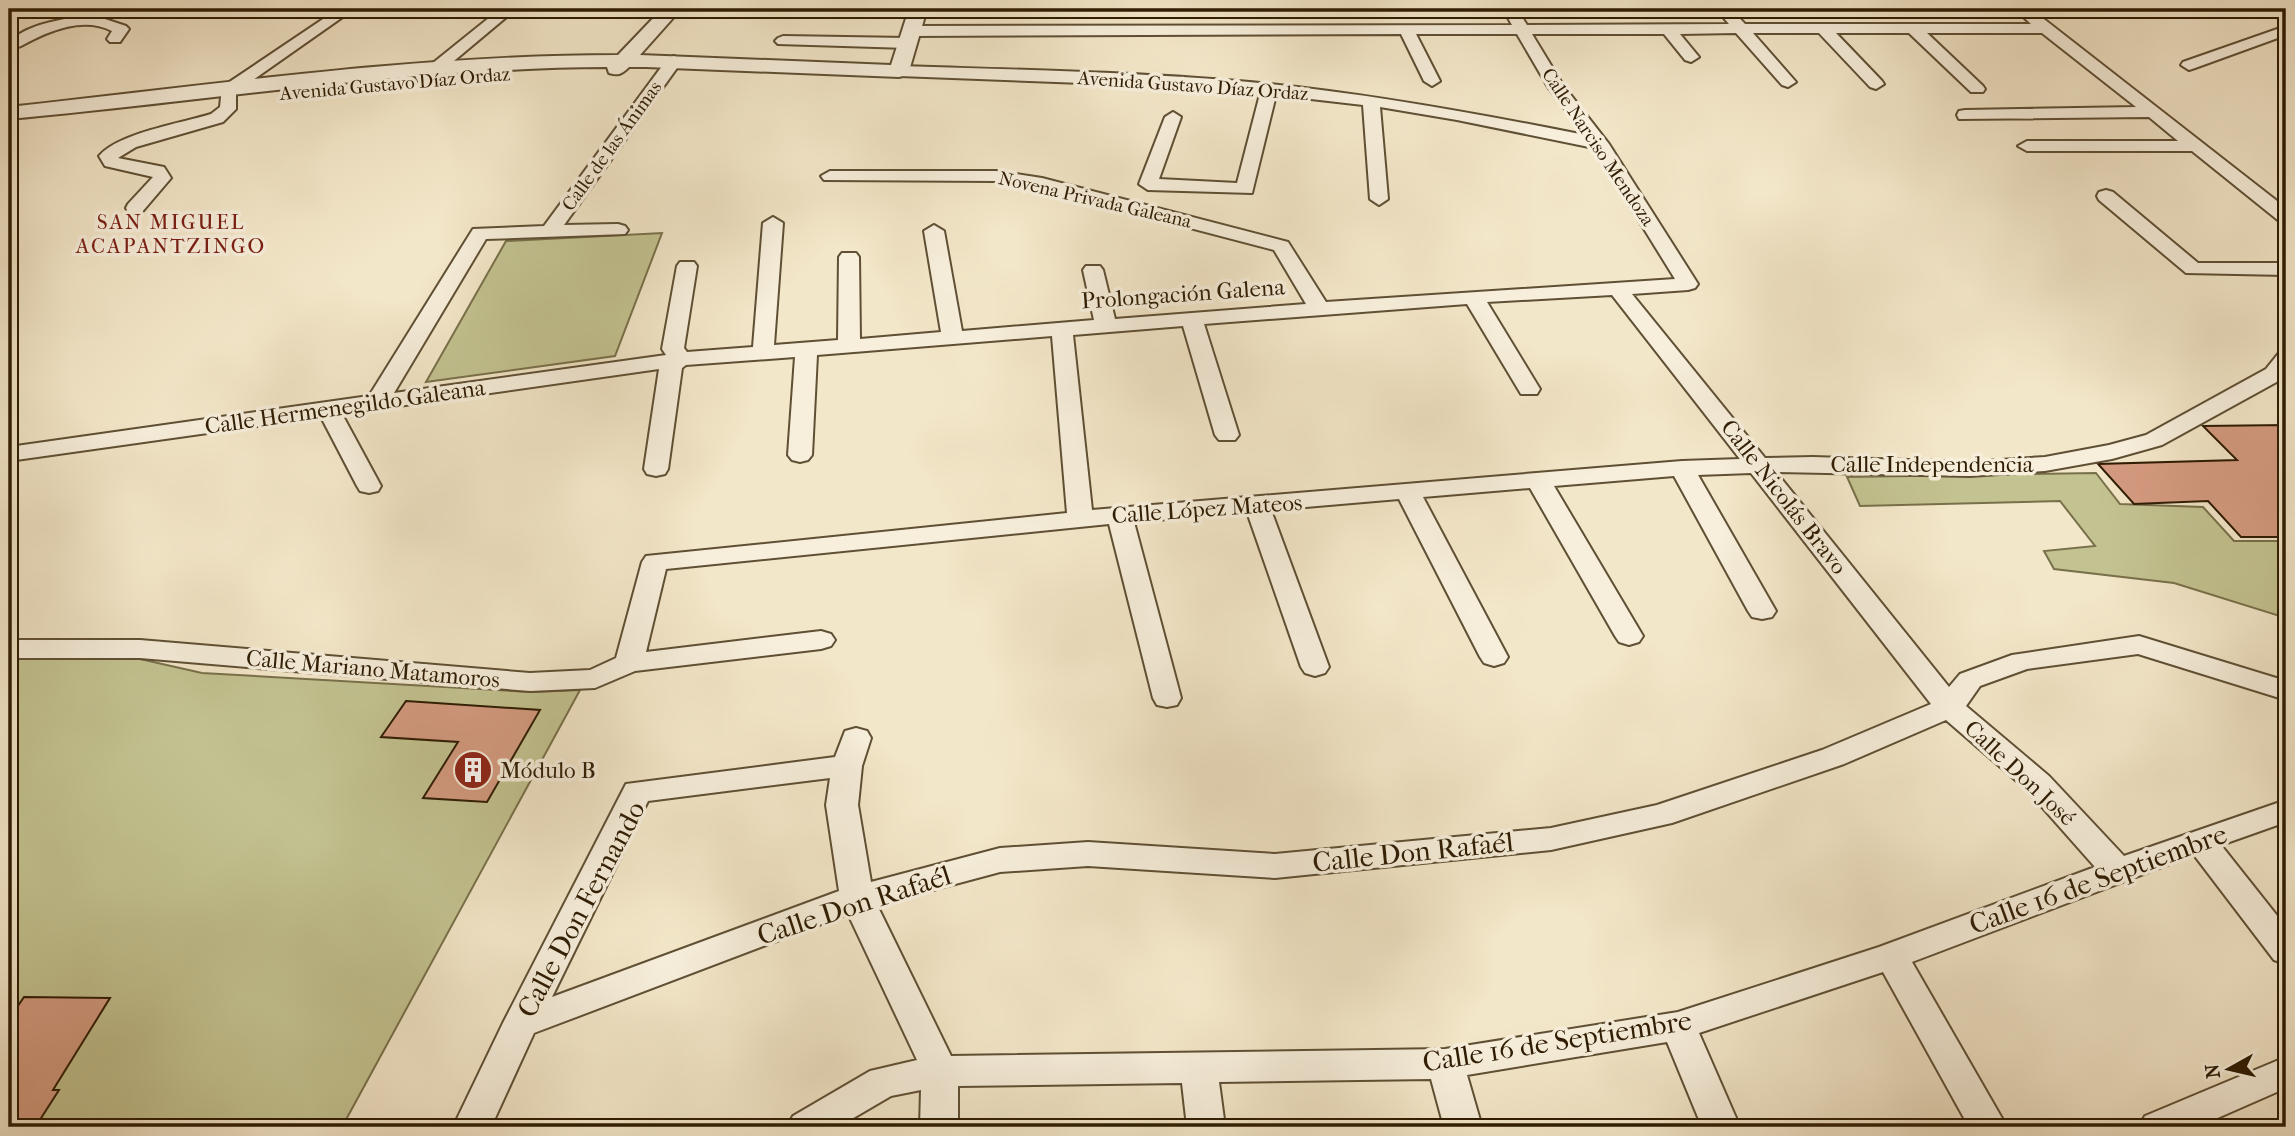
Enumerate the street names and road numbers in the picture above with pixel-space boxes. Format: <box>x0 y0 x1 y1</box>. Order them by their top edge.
street label: Avenida Gustavo Díaz Ordaz <box>278 63 511 105</box>
street label: Calle Narciso Mendoza <box>1537 64 1659 230</box>
street label: Avenida Gustavo Díaz Ordaz <box>1076 67 1309 105</box>
street label: Calle de las Ánimas <box>558 77 666 215</box>
street label: Novena Privada Galeana <box>996 167 1194 233</box>
street label: Prolongación Galena <box>1080 273 1286 315</box>
street label: Calle Hermenegildo Galeana <box>203 374 487 440</box>
street label: Calle Nicolás Bravo <box>1715 414 1853 580</box>
street label: Calle Independencia <box>1831 451 2034 478</box>
street label: Calle López Mateos <box>1111 489 1303 529</box>
street label: Calle Mariano Matamoros <box>245 644 501 694</box>
street label: Calle Don José <box>1959 715 2081 831</box>
street label: Calle Don Fernando <box>510 795 652 1023</box>
street label: Calle 16 de Septiembre <box>1965 817 2231 941</box>
street label: Calle Don Rafaél <box>1311 825 1515 879</box>
street label: Calle Don Rafaél <box>753 858 955 952</box>
street label: Calle 16 de Septiembre <box>1420 1003 1694 1079</box>

